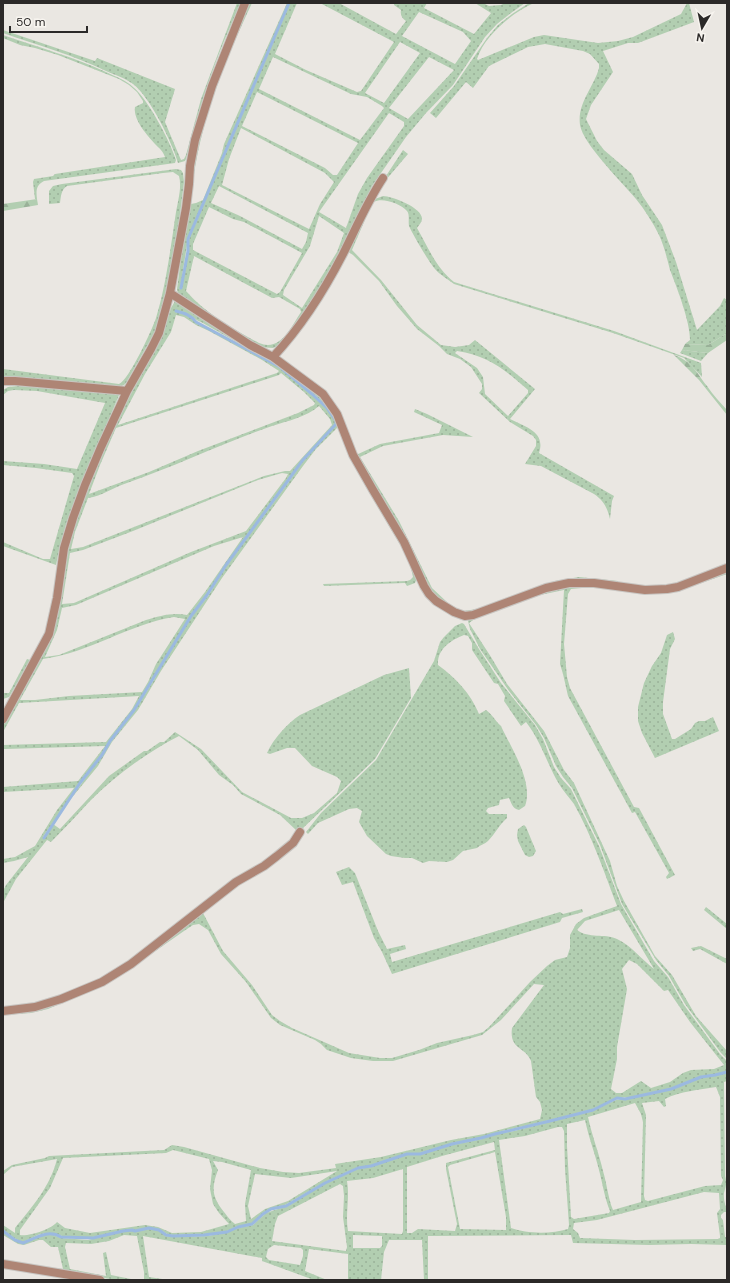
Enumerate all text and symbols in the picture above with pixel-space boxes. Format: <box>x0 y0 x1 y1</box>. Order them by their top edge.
scale bar <box>10 8 87 34</box>
north arrow <box>682 8 722 48</box>
text: 50 m <box>16 14 45 30</box>
text: N <box>695 30 705 45</box>

